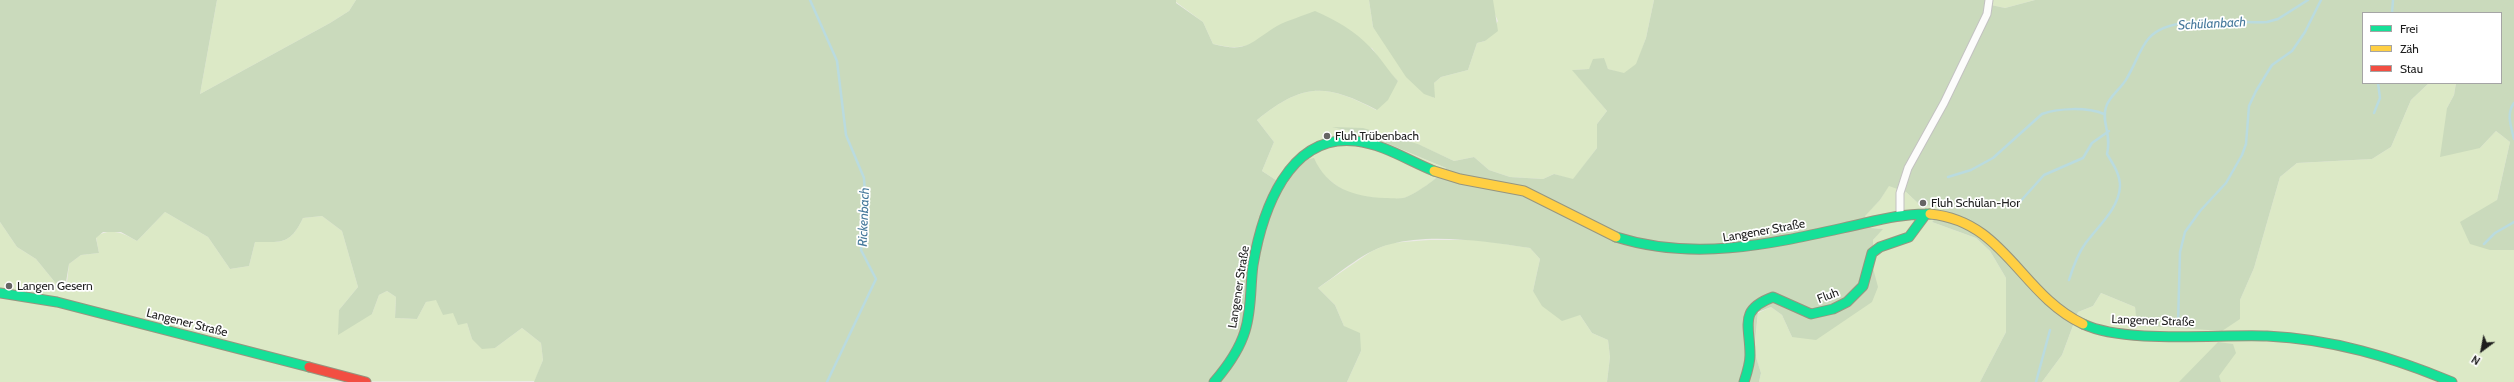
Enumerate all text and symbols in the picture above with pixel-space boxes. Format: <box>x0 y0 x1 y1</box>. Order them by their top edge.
legend <box>2362 12 2502 84</box>
water label: Schülanbach <box>2178 14 2246 34</box>
text: Frei <box>2400 21 2418 36</box>
text: Zäh <box>2400 41 2419 56</box>
text: Stau <box>2400 61 2423 76</box>
place label: Fluh Trübenbach <box>1335 129 1419 143</box>
marker: Fluh Trübenbach <box>1322 131 1332 141</box>
water label: Rickenbach <box>855 187 873 247</box>
place label: Fluh Schülan-Hor <box>1931 196 2020 210</box>
marker: Fluh Schülan-Hor <box>1918 198 1928 208</box>
street label: Langener Straße <box>1722 217 1806 245</box>
street label: Langener Straße <box>1225 245 1253 329</box>
place label: Langen Gesern <box>17 279 93 293</box>
marker: Langen Gesern <box>4 281 14 291</box>
street label: Fluh <box>1815 285 1841 307</box>
street label: Langener Straße <box>145 306 229 340</box>
street label: Langener Straße <box>2111 312 2195 330</box>
north arrow <box>2462 330 2502 370</box>
text: N <box>2469 352 2483 368</box>

